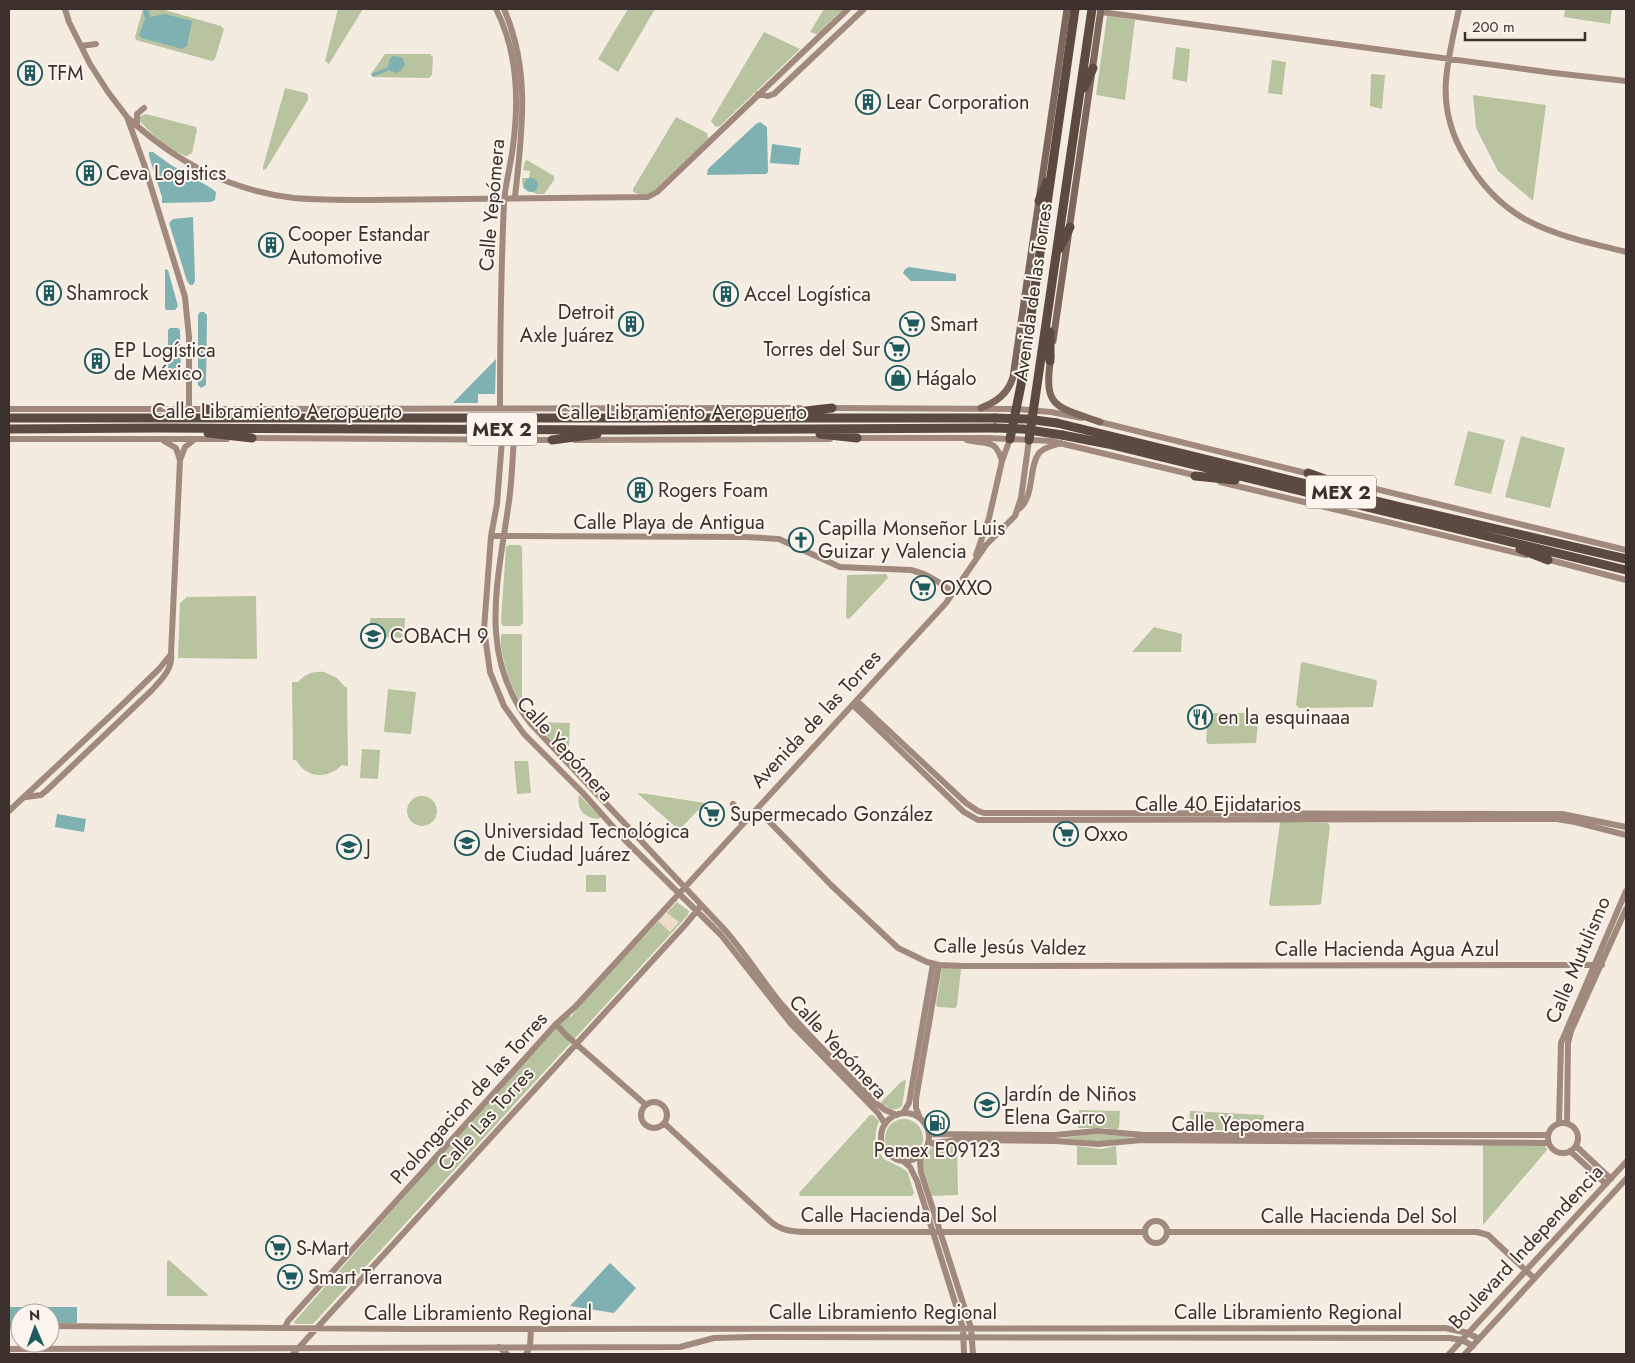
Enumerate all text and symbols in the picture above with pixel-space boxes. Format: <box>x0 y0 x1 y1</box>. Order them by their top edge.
scale bar <box>1465 10 1585 42</box>
text: 200 m <box>1472 16 1515 38</box>
place label: TFM <box>48 59 84 88</box>
building icon: TFM <box>17 60 43 86</box>
place label: Lear Corporation <box>886 88 1029 117</box>
building icon: Lear Corporation <box>855 89 881 115</box>
street label: Calle Yepómera <box>472 137 512 273</box>
place label: Ceva Logistics <box>106 159 226 188</box>
building icon: Ceva Logistics <box>76 160 102 186</box>
street label: Avenida de las Torres <box>1006 201 1060 383</box>
place label: Cooper Estandar Automotive <box>288 220 430 272</box>
building icon: Cooper Estandar Automotive <box>258 232 284 258</box>
place label: Shamrock <box>66 279 149 308</box>
building icon: Shamrock <box>36 280 62 306</box>
place label: Accel Logística <box>744 280 871 309</box>
building icon: Accel Logística <box>713 281 739 307</box>
place label: Detroit Axle Juárez <box>520 298 614 350</box>
place label: Smart <box>930 310 978 339</box>
building icon: Detroit Axle Juárez <box>618 311 644 337</box>
supermarket icon: Smart <box>899 311 925 337</box>
place label: Torres del Sur <box>763 335 880 364</box>
place label: EP Logística de México <box>114 336 216 388</box>
supermarket icon: Torres del Sur <box>884 336 910 362</box>
building icon: EP Logística de México <box>84 348 110 374</box>
place label: Hágalo <box>916 364 977 393</box>
shop icon: Hágalo <box>885 365 911 391</box>
street label: Calle Libramiento Aeropuerto <box>152 397 402 426</box>
street label: Calle Libramiento Aeropuerto <box>557 398 807 427</box>
road number: MEX 2 <box>467 412 537 446</box>
place label: Rogers Foam <box>658 476 768 505</box>
road number: MEX 2 <box>1306 476 1376 508</box>
building icon: Rogers Foam <box>627 477 653 503</box>
street label: Calle Playa de Antigua <box>573 508 765 537</box>
place label: Capilla Monseñor Luis Guizar y Valencia <box>818 514 1005 566</box>
church icon: Capilla Monseñor Luis Guizar y Valencia <box>788 527 814 553</box>
place label: OXXO <box>940 574 992 603</box>
supermarket icon: OXXO <box>910 575 936 601</box>
place label: COBACH 9 <box>390 622 488 651</box>
school or university icon: COBACH 9 <box>360 623 386 649</box>
street label: Avenida de las Torres <box>744 643 888 795</box>
street label: Calle Yepómera <box>510 690 620 808</box>
place label: en la esquinaaa <box>1218 703 1350 732</box>
restaurant icon: en la esquinaaa <box>1187 704 1213 730</box>
street label: Calle 40 Ejidatarios <box>1135 790 1301 819</box>
place label: Supermecado González <box>730 800 933 829</box>
supermarket icon: Supermecado González <box>699 801 725 827</box>
place label: Universidad Tecnológica de Ciudad Juárez <box>484 817 689 869</box>
place label: Oxxo <box>1084 820 1128 849</box>
supermarket icon: Oxxo <box>1053 821 1079 847</box>
school or university icon: Universidad Tecnológica de Ciudad Juárez <box>454 830 480 856</box>
place label: J <box>363 833 371 862</box>
school or university icon: J <box>336 834 362 860</box>
street label: Calle Mutulismo <box>1538 892 1618 1028</box>
street label: Calle Jesús Valdez <box>933 931 1087 963</box>
street label: Calle Hacienda Agua Azul <box>1275 935 1499 964</box>
street label: Calle Yepómera <box>782 988 894 1106</box>
street label: Prolongacion de las Torres <box>384 1005 554 1191</box>
street label: Calle Las Torres <box>431 1060 541 1178</box>
place label: Jardín de Niños Elena Garro <box>1001 1080 1136 1132</box>
school or university icon: Jardín de Niños Elena Garro <box>974 1092 1000 1118</box>
fuel station icon: Pemex E09123 <box>924 1110 950 1136</box>
street label: Calle Yepomera <box>1171 1110 1305 1139</box>
place label: Pemex E09123 <box>874 1136 1000 1165</box>
street label: Boulevard Independencia <box>1442 1158 1610 1336</box>
street label: Calle Hacienda Del Sol <box>801 1201 997 1230</box>
street label: Calle Hacienda Del Sol <box>1261 1202 1457 1231</box>
place label: S-Mart <box>296 1234 349 1263</box>
supermarket icon: S-Mart <box>265 1235 291 1261</box>
place label: Smart Terranova <box>308 1263 442 1292</box>
supermarket icon: Smart Terranova <box>277 1264 303 1290</box>
street label: Calle Libramiento Regional <box>769 1298 997 1327</box>
street label: Calle Libramiento Regional <box>1174 1298 1402 1327</box>
street label: Calle Libramiento Regional <box>364 1299 592 1328</box>
north arrow <box>10 1303 60 1353</box>
text: N <box>29 1305 40 1325</box>

